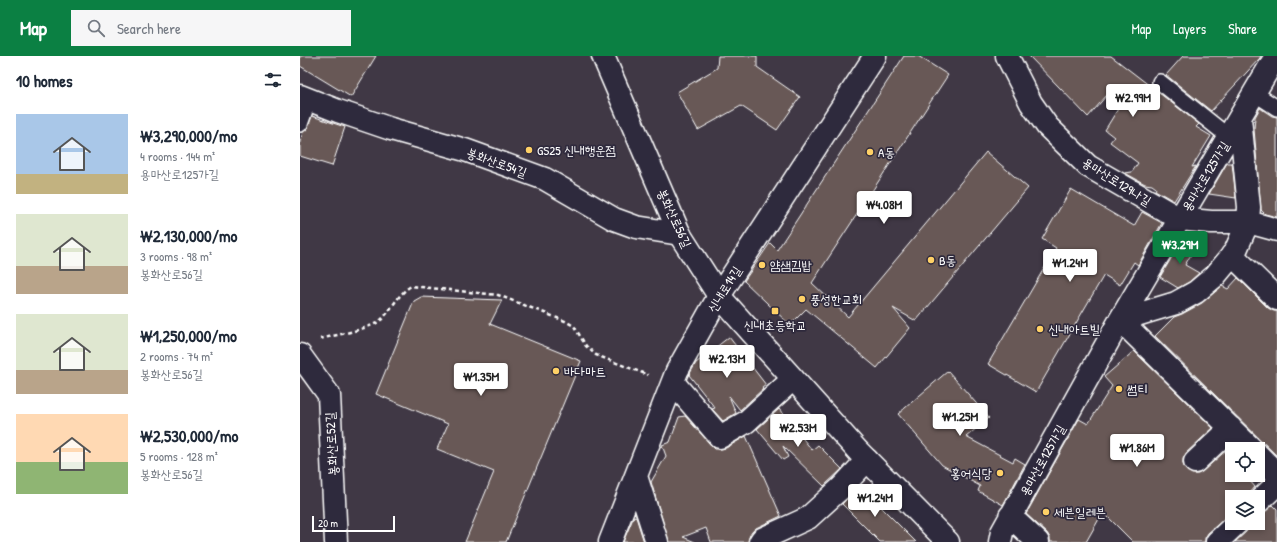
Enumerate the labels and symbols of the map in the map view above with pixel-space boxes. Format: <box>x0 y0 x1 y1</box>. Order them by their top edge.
pin: ₩2.99M <box>1100 84 1166 118</box>
street label: 용마산로125가길 <box>1177 137 1233 215</box>
place label: GS25 신내행운점 <box>537 141 616 159</box>
street label: 봉화산로54길 <box>464 143 530 181</box>
place label: A동 <box>878 143 895 161</box>
marker: GS25 신내행운점 <box>524 145 534 155</box>
marker: A동 <box>865 147 875 157</box>
street label: 용마산로129나길 <box>1079 153 1155 209</box>
street label: 봉화산로56길 <box>654 186 696 250</box>
pin: ₩4.08M <box>851 191 917 225</box>
pin: ₩3.29M <box>1147 231 1213 265</box>
pin: ₩1.24M <box>1037 249 1103 283</box>
place label: B동 <box>939 251 956 269</box>
marker: B동 <box>926 255 936 265</box>
place label: 얌샘김밥 <box>770 256 812 274</box>
marker: 얌샘김밥 <box>757 260 767 270</box>
street label: 신내로14길 <box>703 262 745 316</box>
place label: 풍성한교회 <box>810 290 862 308</box>
marker: 풍성한교회 <box>797 294 807 304</box>
marker: 신내초등학교 <box>770 306 780 316</box>
place label: 신내초등학교 <box>744 316 806 334</box>
place label: 신내아트빌 <box>1048 320 1101 338</box>
marker: 신내아트빌 <box>1035 324 1045 334</box>
pin: ₩2.13M <box>694 345 760 379</box>
place label: 바다마트 <box>564 362 606 380</box>
pin: ₩1.35M <box>448 363 514 397</box>
marker: 바다마트 <box>551 366 561 376</box>
place label: 썸티 <box>1127 380 1148 398</box>
marker: 썸티 <box>1114 384 1124 394</box>
pin: ₩1.25M <box>927 403 993 437</box>
street label: 봉화산로52길 <box>320 412 342 476</box>
pin: ₩2.53M <box>765 414 831 448</box>
street label: 용마산로125가길 <box>1015 421 1069 499</box>
pin: ₩1.86M <box>1104 434 1170 468</box>
place label: 홍어식당 <box>950 464 993 482</box>
marker: 홍어식당 <box>995 468 1005 478</box>
pin: ₩1.24M <box>842 484 908 518</box>
place label: 세븐일레븐 <box>1054 503 1106 521</box>
marker: 세븐일레븐 <box>1041 507 1051 517</box>
scale bar <box>312 514 395 533</box>

